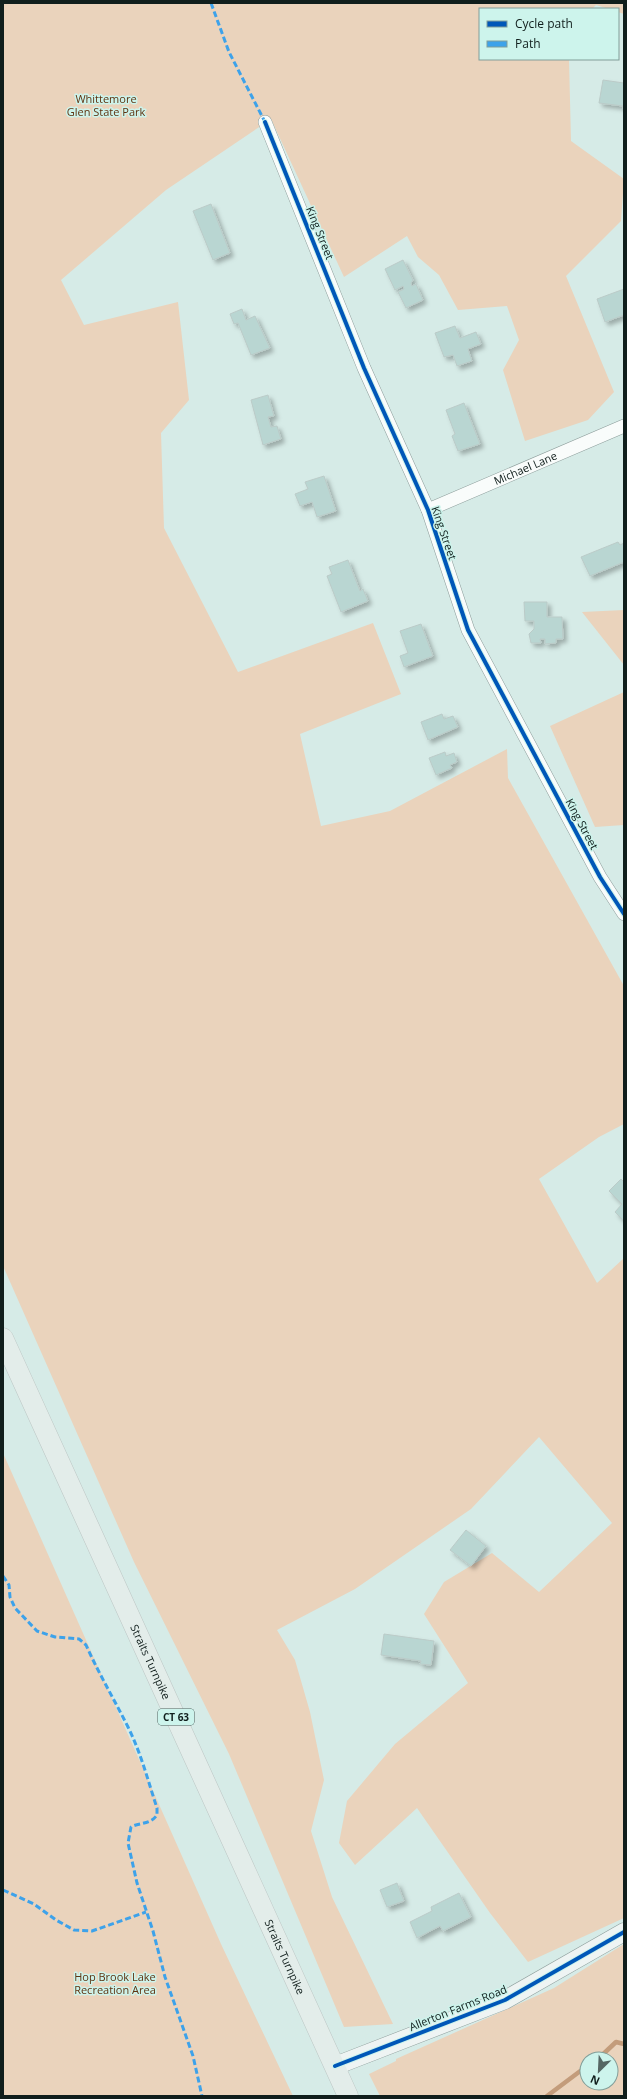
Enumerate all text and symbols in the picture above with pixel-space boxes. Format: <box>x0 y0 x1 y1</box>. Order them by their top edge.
legend <box>479 8 619 60</box>
text: Cycle path <box>515 15 573 32</box>
text: Path <box>515 35 541 52</box>
park label: Whittemore Glen State Park <box>67 91 146 119</box>
street label: King Street <box>303 204 338 262</box>
street label: Michael Lane <box>491 448 559 488</box>
street label: King Street <box>428 504 461 562</box>
street label: King Street <box>563 796 602 852</box>
street label: Straits Turnpike <box>127 1622 175 1702</box>
road number: CT 63 <box>158 1709 194 1725</box>
street label: Straits Turnpike <box>262 1917 309 1997</box>
park label: Hop Brook Lake Recreation Area <box>74 1969 156 1997</box>
street label: Allerton Farms Road <box>407 1981 509 2034</box>
north arrow <box>579 2051 619 2091</box>
text: N <box>588 2072 602 2089</box>

